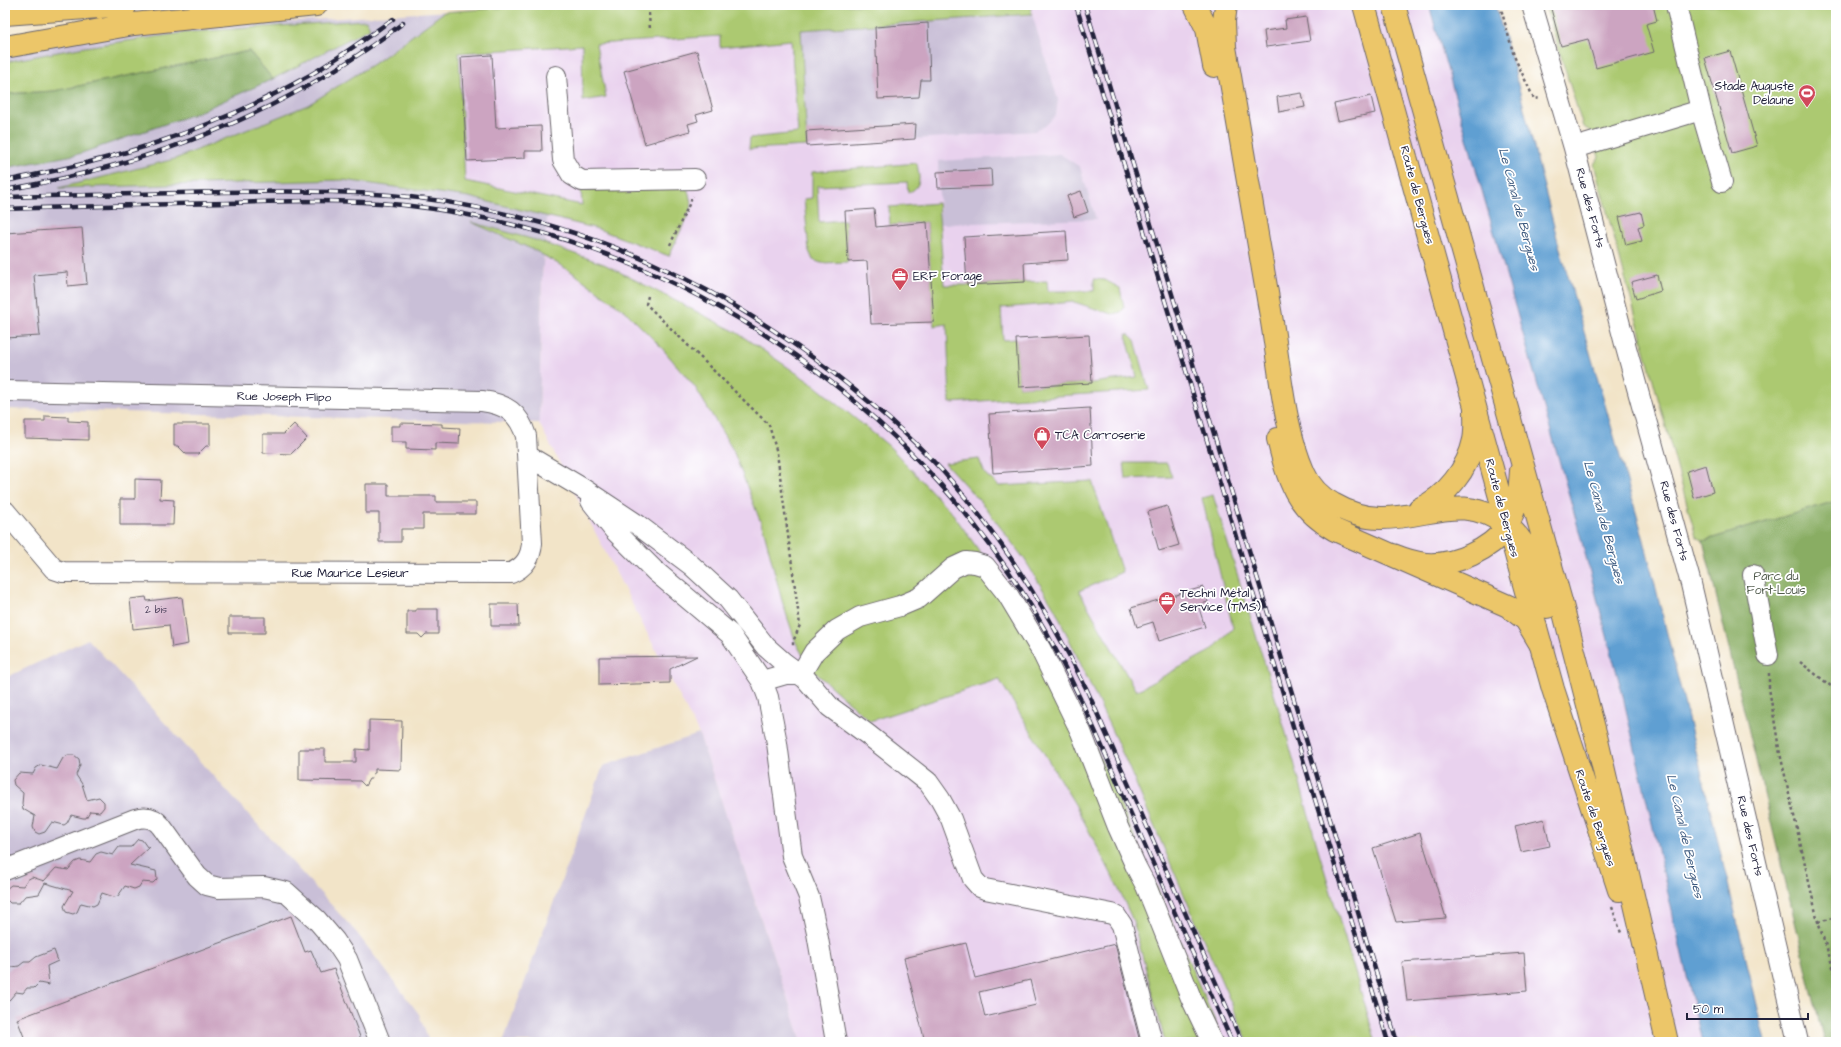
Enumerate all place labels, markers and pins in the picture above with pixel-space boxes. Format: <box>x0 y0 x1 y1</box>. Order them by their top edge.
place label: Stade Auguste Delaune <box>1714 78 1795 109</box>
sports icon: Stade Auguste Delaune <box>1797 83 1817 108</box>
office icon: ERF Forage <box>890 266 910 291</box>
place label: ERF Forage <box>913 268 983 286</box>
shop icon: TCA Carroserie <box>1032 425 1052 450</box>
place label: TCA Carroserie <box>1055 427 1146 444</box>
place label: Techni Métal Service (TMS) <box>1180 585 1261 616</box>
office icon: Techni Métal Service (TMS) <box>1157 590 1177 615</box>

